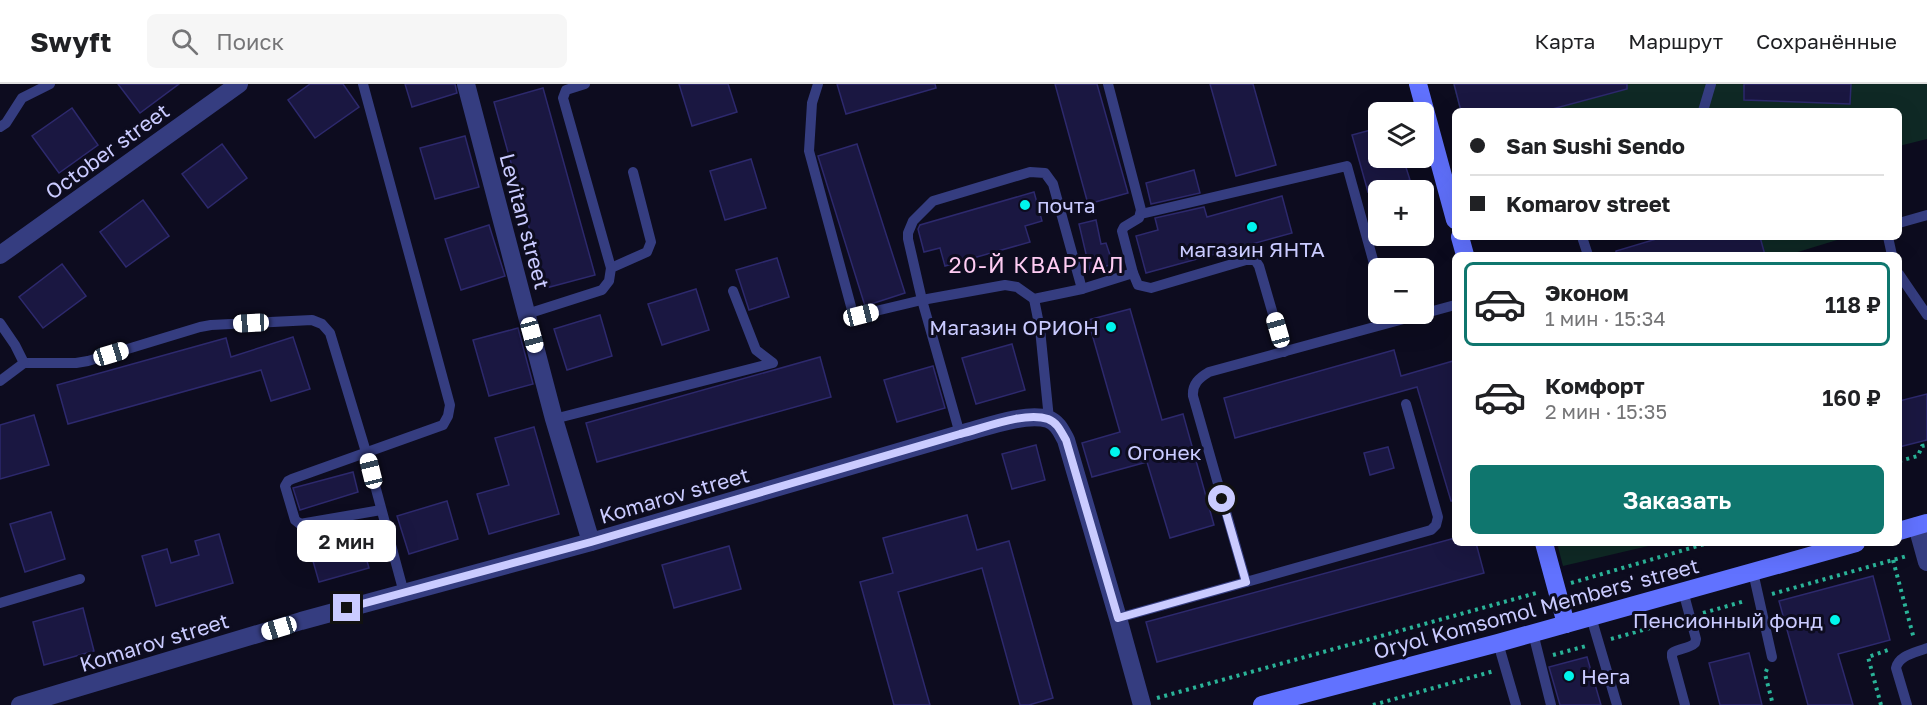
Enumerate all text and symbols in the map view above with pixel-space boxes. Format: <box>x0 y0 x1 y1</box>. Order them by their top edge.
search box <box>147 14 567 68</box>
text: Swyft <box>30 25 111 58</box>
icon: search <box>168 25 201 58</box>
text: Поиск <box>216 28 284 55</box>
text: Карта <box>1534 28 1595 54</box>
text: Маршрут <box>1628 28 1723 54</box>
text: Сохранённые <box>1756 28 1897 54</box>
street label: October street <box>40 97 174 205</box>
map controls <box>1368 102 1434 324</box>
button: layers <box>1368 102 1434 168</box>
text: San Sushi Sendo <box>1506 132 1685 159</box>
street label: Levitan street <box>494 150 556 292</box>
button: + <box>1368 180 1434 246</box>
text: Komarov street <box>1506 190 1670 217</box>
place label: почта <box>1037 192 1096 218</box>
marker: почта <box>1018 198 1032 212</box>
marker: магазин ЯНТА <box>1245 220 1259 234</box>
place label: магазин ЯНТА <box>1179 236 1325 262</box>
district label: 20-Й КВАРТАЛ <box>949 251 1125 278</box>
button: − <box>1368 258 1434 324</box>
icon: car <box>1473 277 1527 331</box>
text: Эконом <box>1545 279 1629 306</box>
text: 118 ₽ <box>1825 291 1881 318</box>
car <box>841 302 881 328</box>
text: 1 мин · 15:34 <box>1545 306 1666 330</box>
car <box>1264 310 1292 350</box>
car <box>233 313 269 333</box>
place label: Магазин ОРИОН <box>929 314 1099 340</box>
car <box>519 315 545 355</box>
marker: Магазин ОРИОН <box>1104 320 1118 334</box>
car <box>91 340 131 368</box>
icon: car <box>1473 370 1527 424</box>
text: Комфорт <box>1545 372 1645 399</box>
text: 160 ₽ <box>1822 384 1881 411</box>
text: 2 мин · 15:35 <box>1545 399 1667 423</box>
place label: Огонек <box>1127 439 1202 465</box>
marker: Огонек <box>1108 445 1122 459</box>
car <box>358 451 384 491</box>
street label: Komarov street <box>596 461 752 529</box>
button: Заказать <box>1470 465 1884 534</box>
route start <box>1208 485 1235 512</box>
callout: 2 мин <box>298 521 397 563</box>
text: 2 мин <box>319 529 374 553</box>
street label: Oryol Komsomol Members' street <box>1370 552 1702 664</box>
route end <box>333 594 360 621</box>
street label: Komarov street <box>76 607 232 677</box>
place label: Пенсионный фонд <box>1633 607 1823 633</box>
marker: Пенсионный фонд <box>1828 613 1842 627</box>
car <box>259 614 299 642</box>
place label: Нега <box>1581 663 1630 689</box>
marker: Нега <box>1562 669 1576 683</box>

